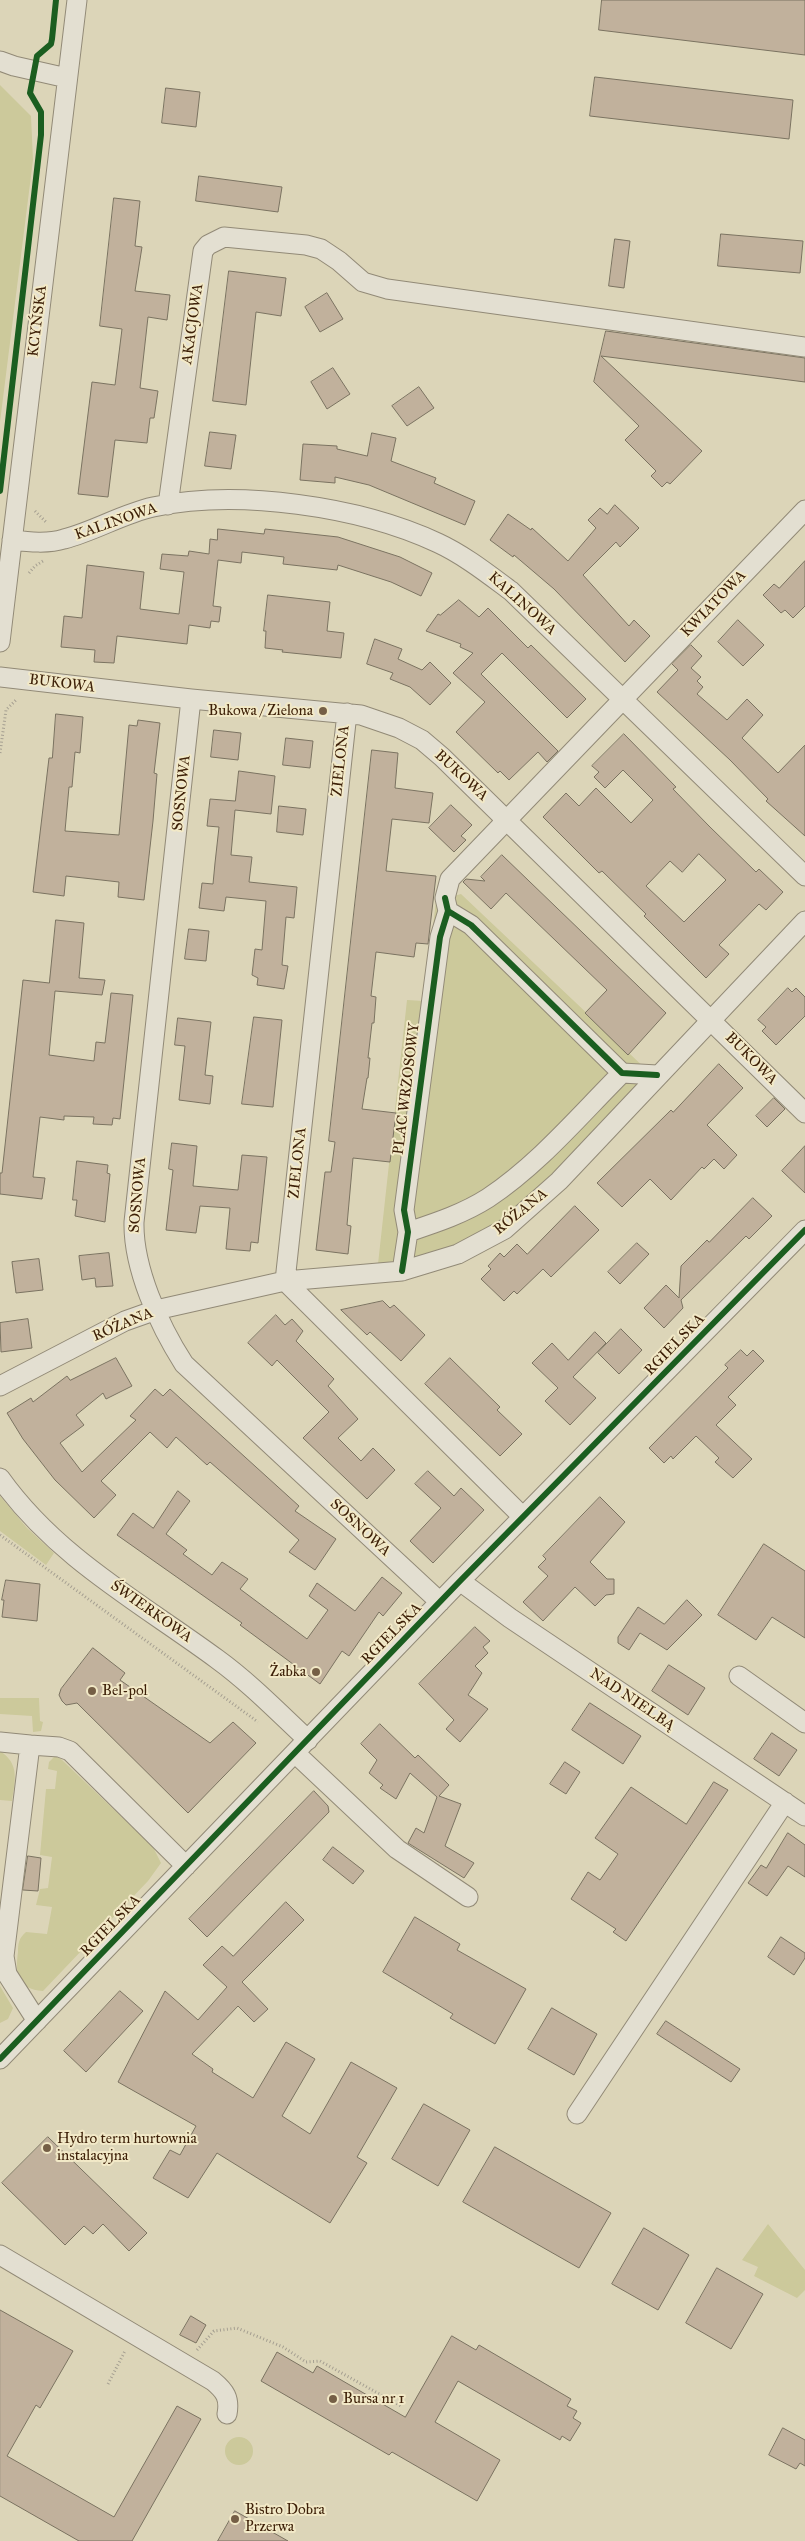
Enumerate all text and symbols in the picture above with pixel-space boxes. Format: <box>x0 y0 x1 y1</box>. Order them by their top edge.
street label: AKACJOWA <box>178 282 208 366</box>
street label: KCYŃSKA <box>25 284 51 358</box>
street label: KALINOWA <box>73 500 159 544</box>
street label: KWIATOWA <box>678 567 750 641</box>
street label: KALINOWA <box>484 569 560 639</box>
street label: BUKOWA <box>28 671 96 697</box>
place label: Bukowa / Zielona <box>208 702 313 720</box>
marker: Bukowa / Zielona <box>317 705 329 717</box>
street label: ZIELONA <box>328 724 354 798</box>
street label: BUKOWA <box>430 747 492 805</box>
street label: SOSNOWA <box>169 754 195 832</box>
street label: PLAC WRZOSOWY <box>390 1022 424 1156</box>
street label: BUKOWA <box>721 1029 781 1089</box>
street label: ZIELONA <box>285 1126 311 1200</box>
street label: SOSNOWA <box>126 1156 150 1234</box>
street label: RÓŻANA <box>491 1185 551 1239</box>
street label: RÓŻANA <box>90 1304 156 1346</box>
street label: RGIELSKA <box>641 1310 709 1380</box>
street label: SOSNOWA <box>326 1495 394 1561</box>
street label: ŚWIERKOWA <box>107 1577 195 1647</box>
street label: RGIELSKA <box>358 1599 426 1669</box>
place label: Żabka <box>270 1663 306 1681</box>
street label: NAD NIELBĄ <box>586 1665 678 1735</box>
marker: Żabka <box>310 1666 322 1678</box>
place label: Bel-pol <box>102 1682 148 1700</box>
marker: Bel-pol <box>86 1685 98 1697</box>
street label: RGIELSKA <box>77 1891 145 1961</box>
place label: Hydro term hurtownia instalacyjna <box>57 2130 197 2165</box>
marker: Hydro term hurtownia instalacyjna <box>41 2142 53 2154</box>
place label: Bursa nr 1 <box>343 2390 404 2408</box>
marker: Bursa nr 1 <box>327 2393 339 2405</box>
place label: Bistro Dobra Przerwa <box>245 2501 325 2536</box>
marker: Bistro Dobra Przerwa <box>229 2513 241 2525</box>

